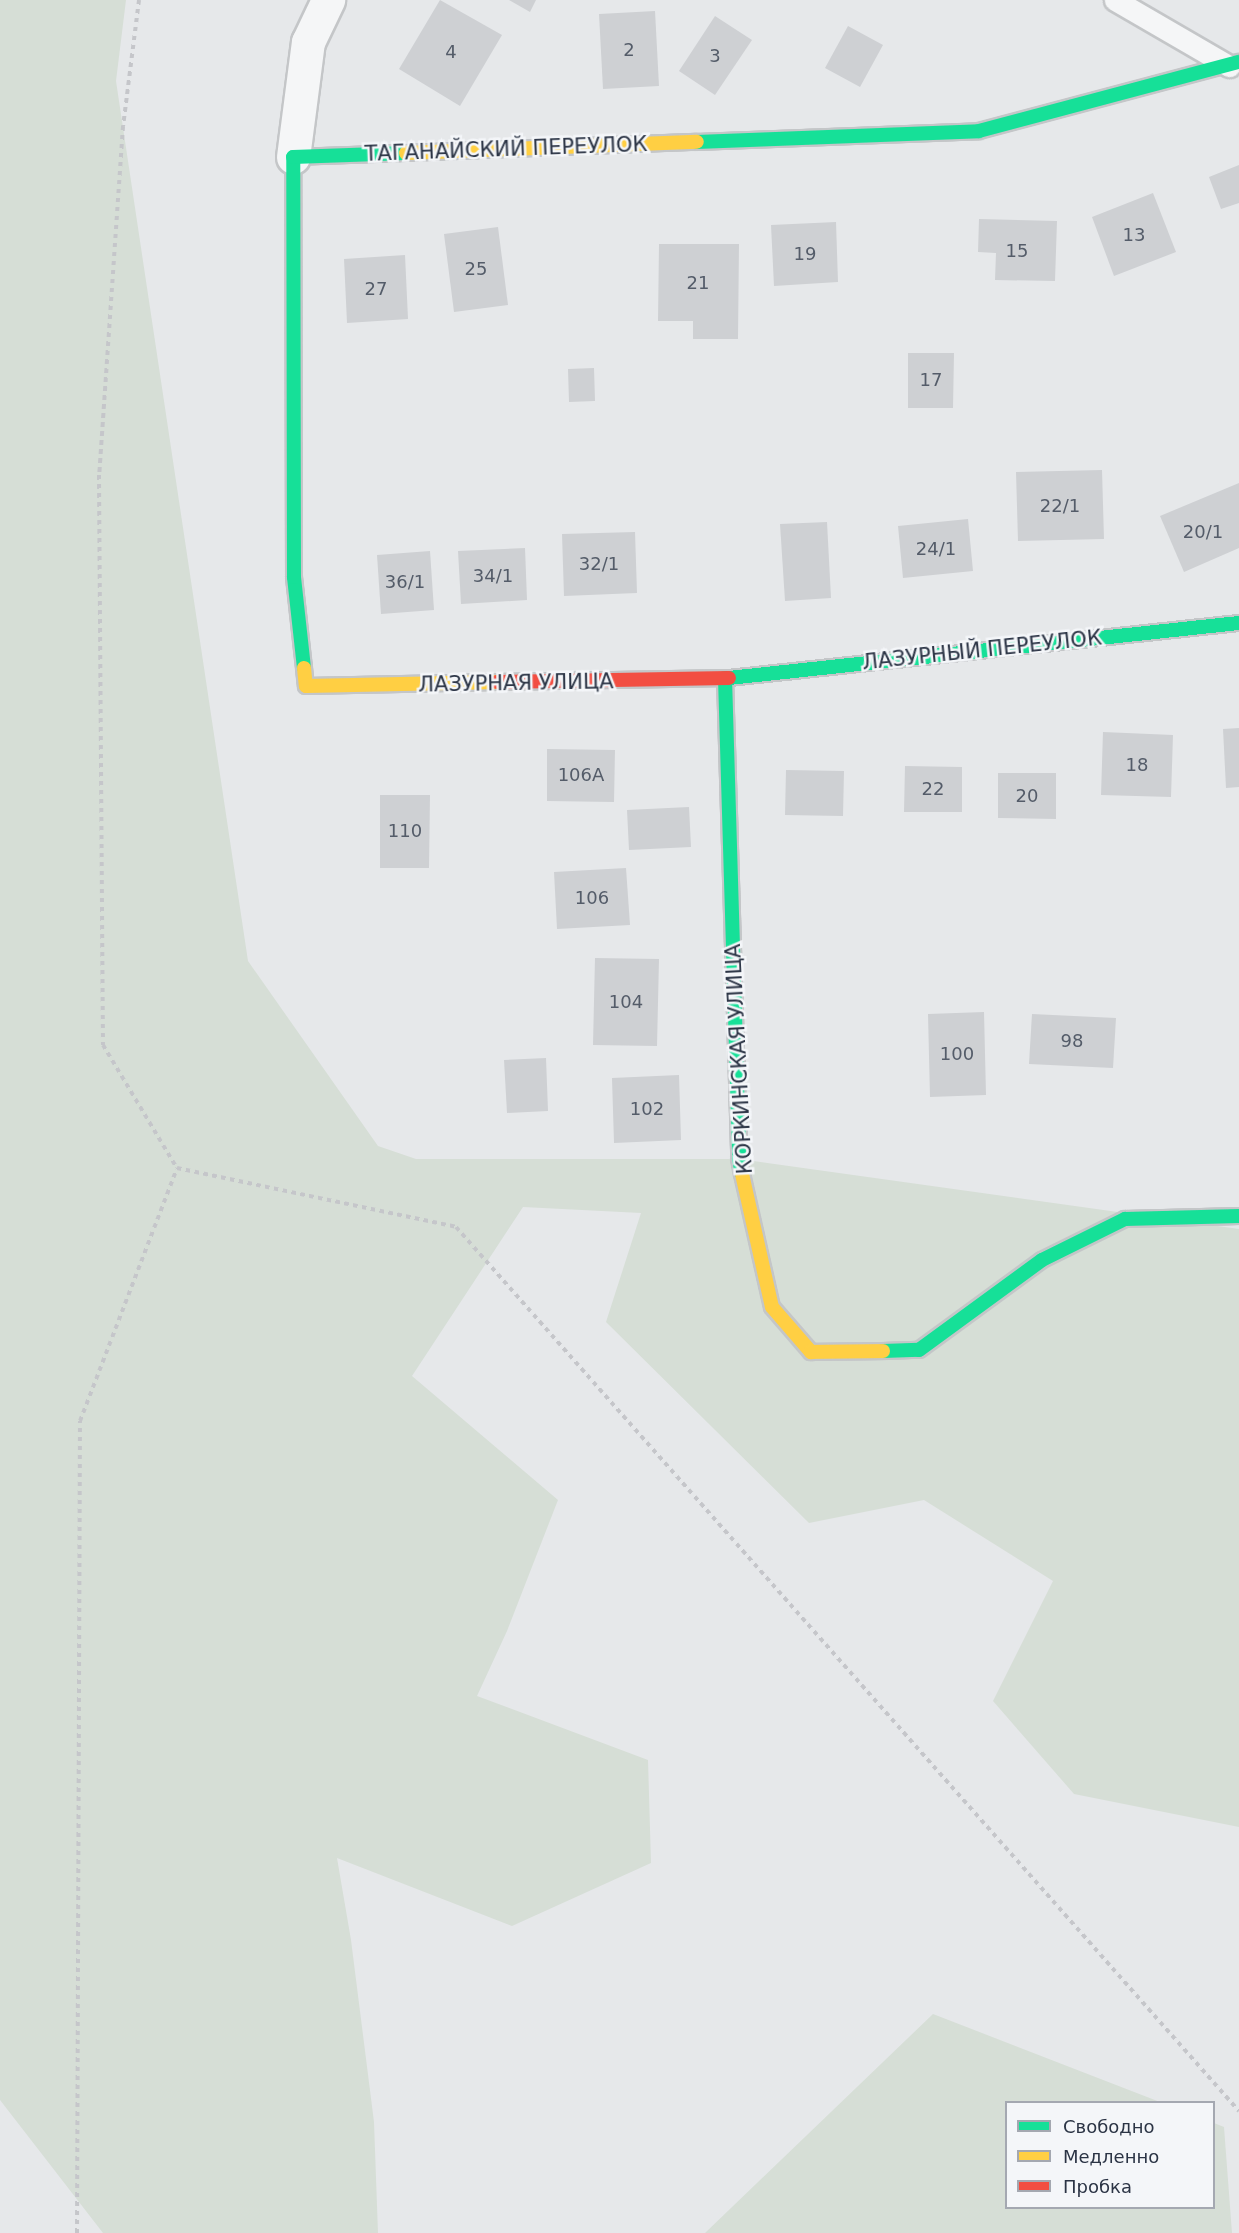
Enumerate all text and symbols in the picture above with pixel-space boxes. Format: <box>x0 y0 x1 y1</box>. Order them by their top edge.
house number: 2 <box>623 39 635 61</box>
house number: 4 <box>445 41 457 63</box>
house number: 3 <box>709 45 721 67</box>
street label: ТАГАНАЙСКИЙ ПЕРЕУЛОК <box>364 131 648 167</box>
house number: 13 <box>1123 224 1145 246</box>
house number: 15 <box>1006 240 1028 262</box>
house number: 19 <box>794 243 816 265</box>
house number: 25 <box>465 258 487 280</box>
house number: 21 <box>687 272 709 294</box>
house number: 27 <box>365 278 387 300</box>
house number: 17 <box>920 369 942 391</box>
house number: 22/1 <box>1040 495 1080 517</box>
house number: 20/1 <box>1183 521 1223 543</box>
house number: 24/1 <box>916 538 956 560</box>
house number: 32/1 <box>579 553 619 575</box>
house number: 34/1 <box>473 565 513 587</box>
house number: 36/1 <box>385 571 425 593</box>
street label: ЛАЗУРНЫЙ ПЕРЕУЛОК <box>861 625 1103 675</box>
street label: ЛАЗУРНАЯ УЛИЦА <box>418 669 614 697</box>
house number: 18 <box>1126 754 1148 776</box>
house number: 106А <box>558 764 604 786</box>
house number: 22 <box>922 778 944 800</box>
house number: 20 <box>1016 785 1038 807</box>
house number: 110 <box>388 820 422 842</box>
house number: 106 <box>575 887 609 909</box>
street label: КОРКИНСКАЯ УЛИЦА <box>720 943 758 1175</box>
house number: 104 <box>609 991 643 1013</box>
house number: 98 <box>1061 1030 1083 1052</box>
house number: 100 <box>940 1043 974 1065</box>
house number: 102 <box>630 1098 664 1120</box>
legend <box>1005 2101 1215 2209</box>
text: Свободно <box>1063 2116 1155 2137</box>
text: Медленно <box>1063 2146 1159 2167</box>
text: Пробка <box>1063 2176 1132 2197</box>

